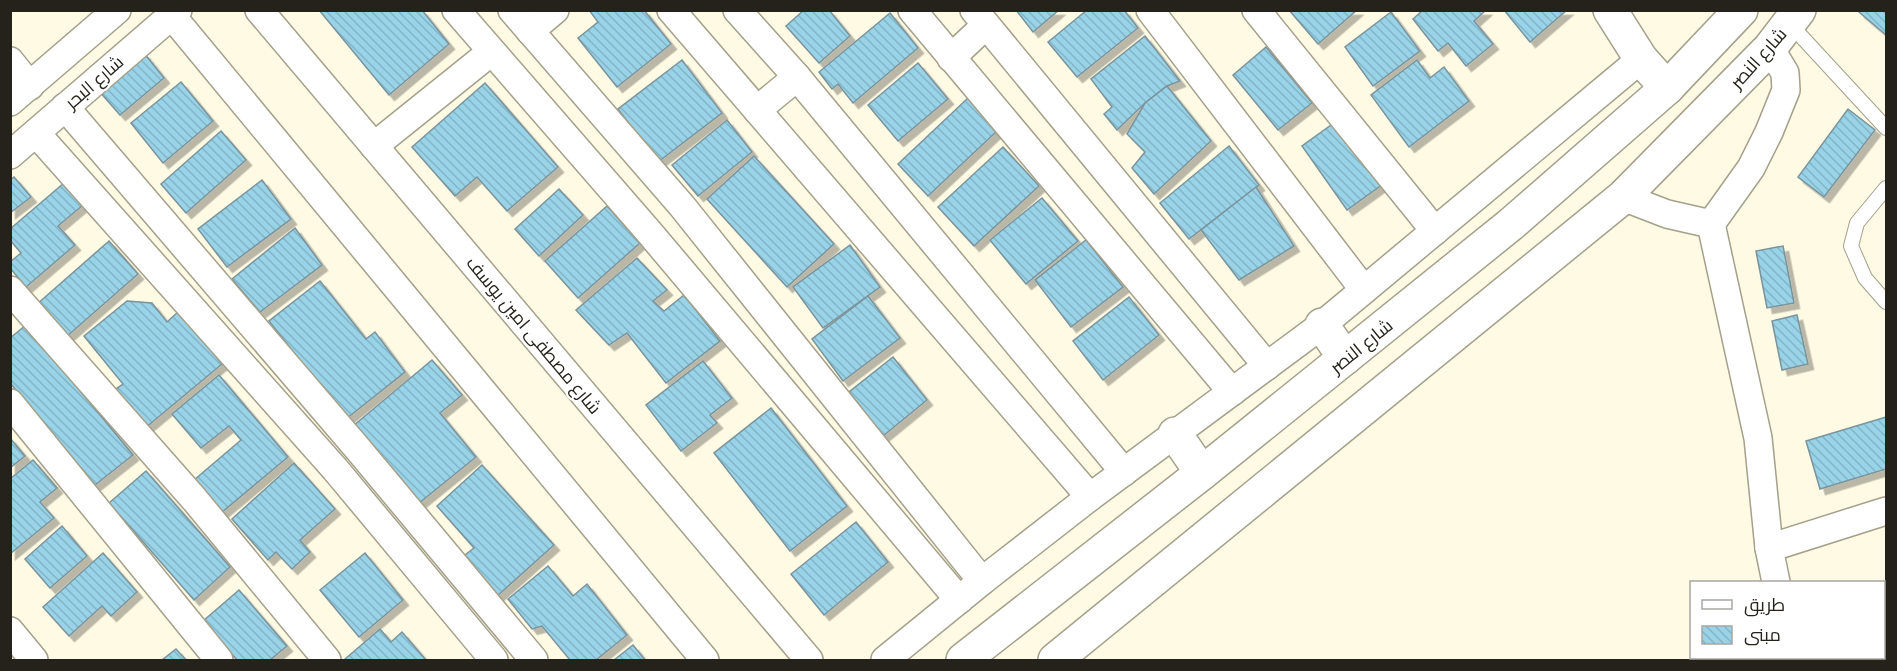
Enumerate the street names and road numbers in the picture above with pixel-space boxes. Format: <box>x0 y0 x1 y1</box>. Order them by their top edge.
street label: شارع النصر <box>1724 23 1792 95</box>
street label: شارع البحر <box>59 50 129 115</box>
street label: شارع مصطفى امين يوسف <box>461 251 607 419</box>
street label: شارع النصر <box>1324 314 1398 380</box>

